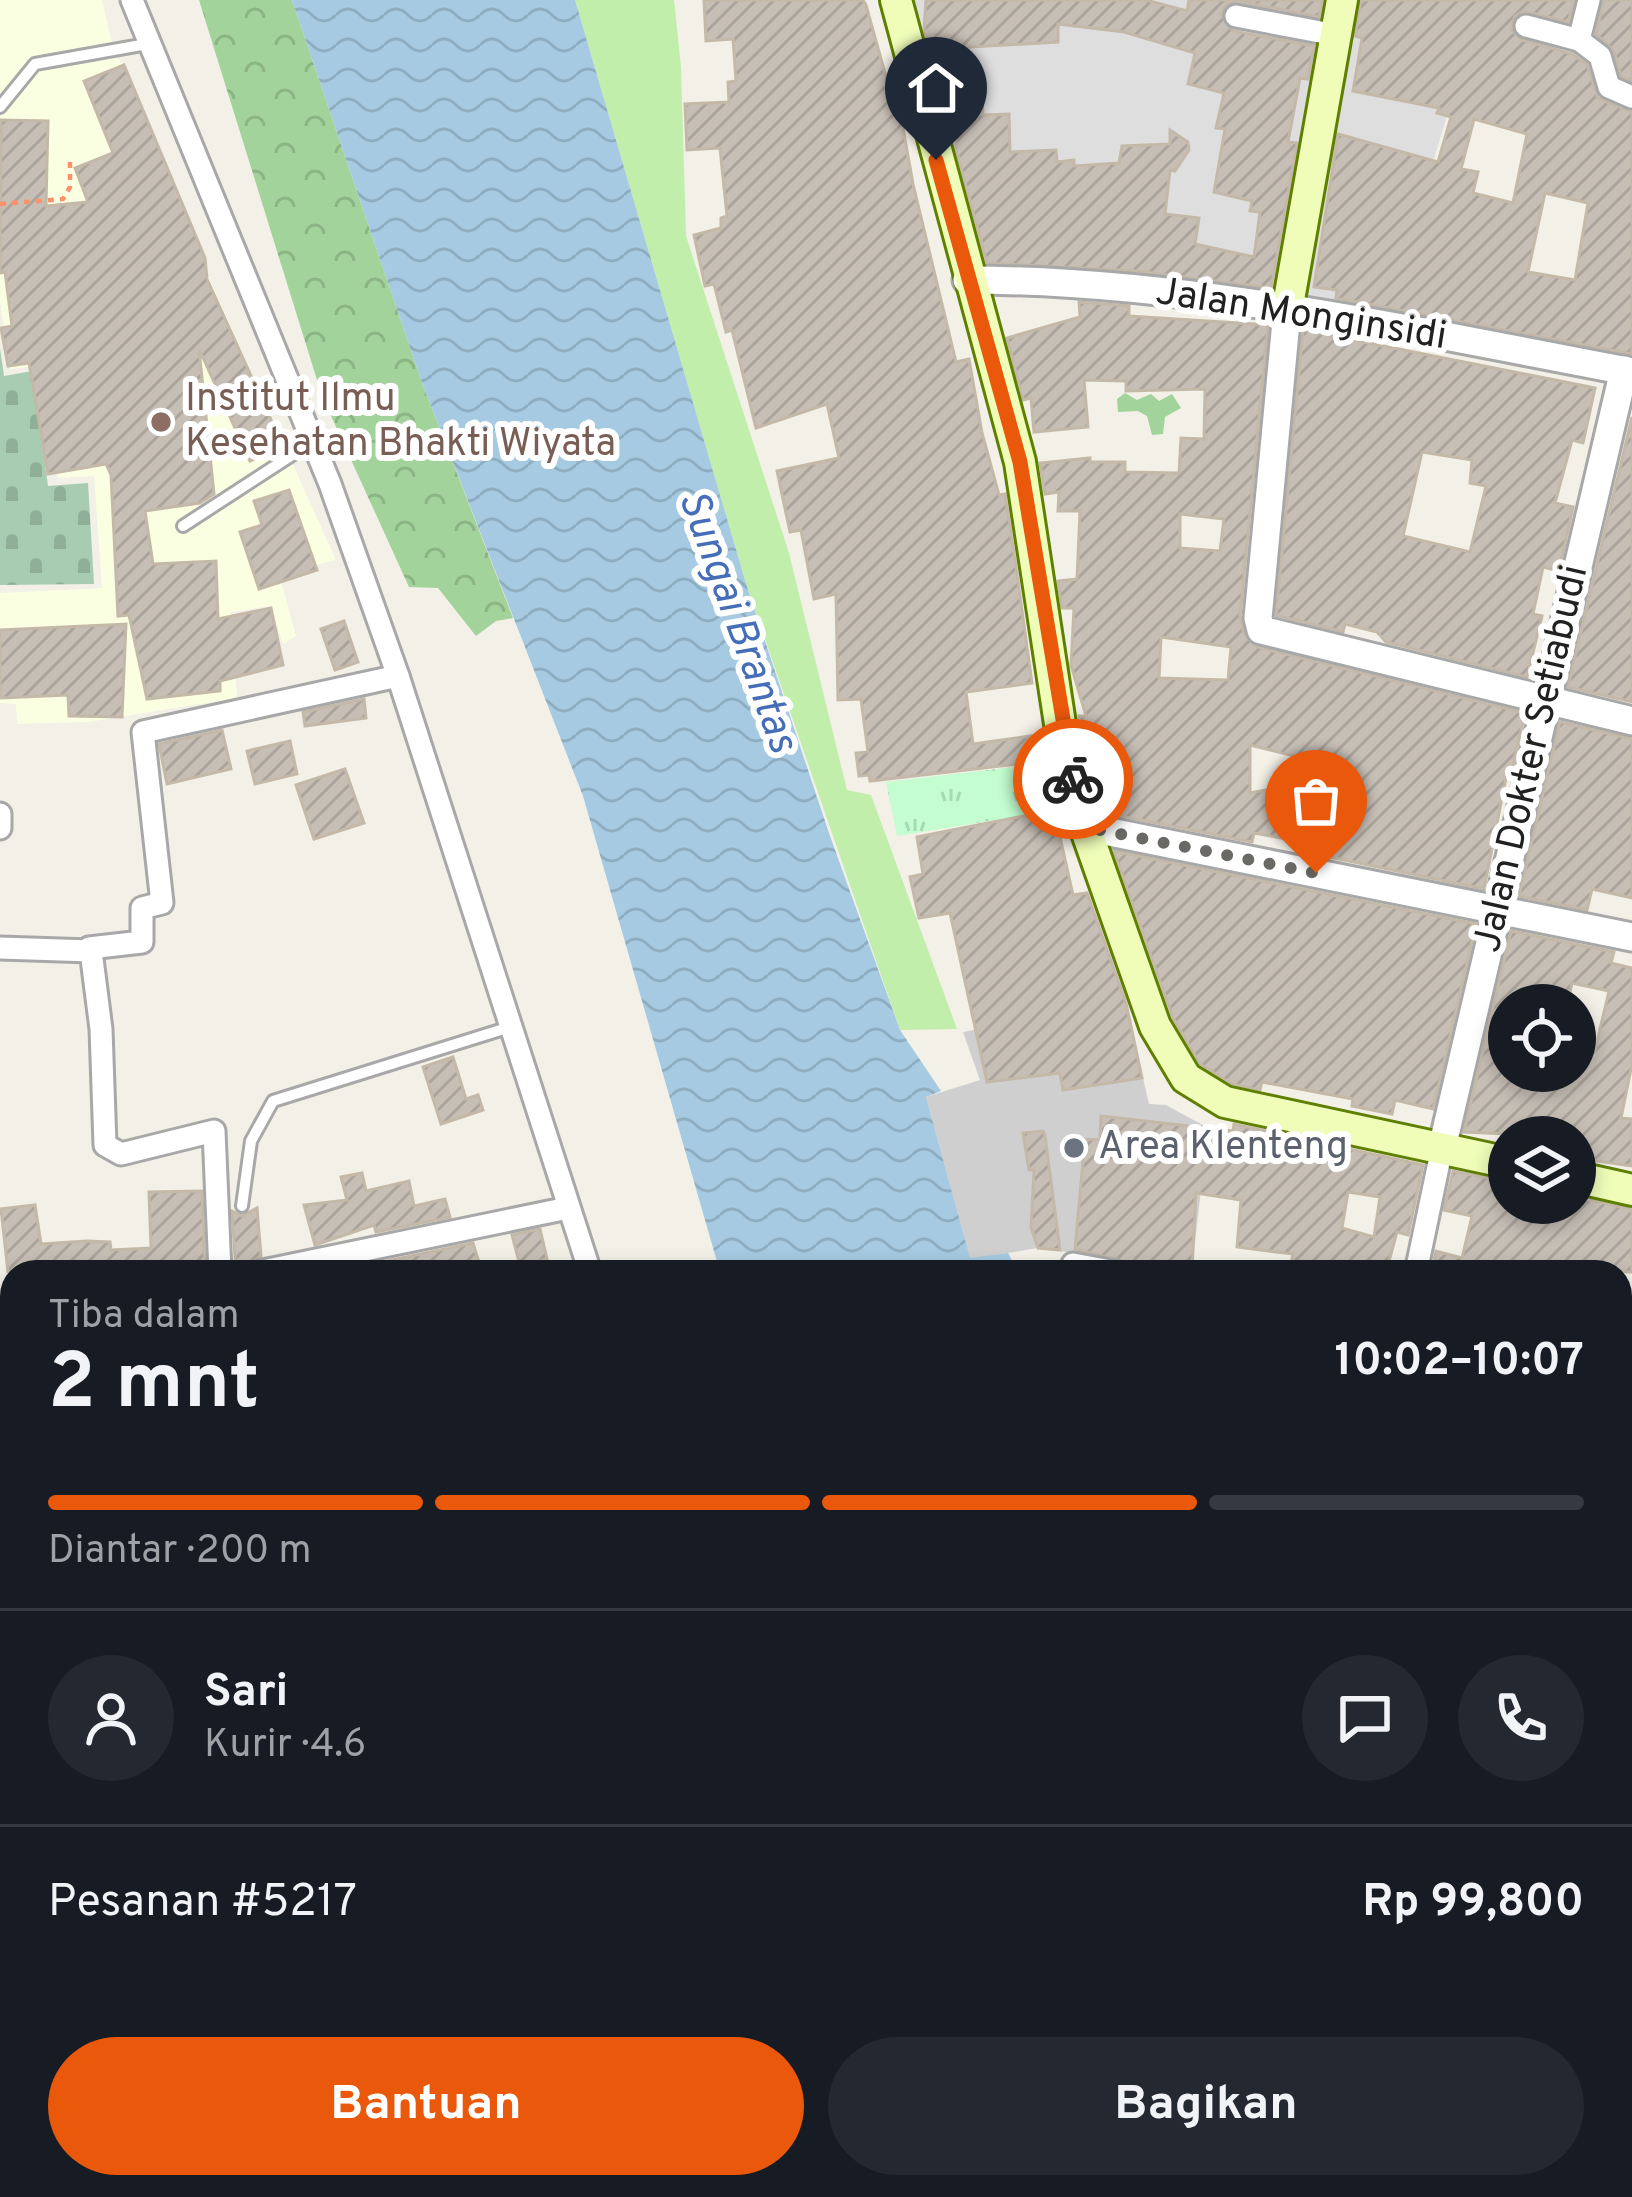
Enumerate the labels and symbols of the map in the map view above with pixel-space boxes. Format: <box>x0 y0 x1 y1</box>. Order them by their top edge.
pin <box>885 37 987 160</box>
street label: Jalan Monginsidi <box>1152 269 1450 363</box>
place label: Institut Ilmu Kesehatan Bhakti Wiyata <box>185 376 616 470</box>
marker: Institut Ilmu Kesehatan Bhakti Wiyata <box>148 409 174 435</box>
water label: Sungai Brantas <box>664 484 808 761</box>
street label: Jalan Dokter Setiabudi <box>1465 561 1601 957</box>
courier <box>1013 719 1133 839</box>
pin <box>1265 750 1367 873</box>
place label: Area Klenteng <box>1098 1124 1348 1173</box>
marker: Area Klenteng <box>1061 1135 1087 1161</box>

